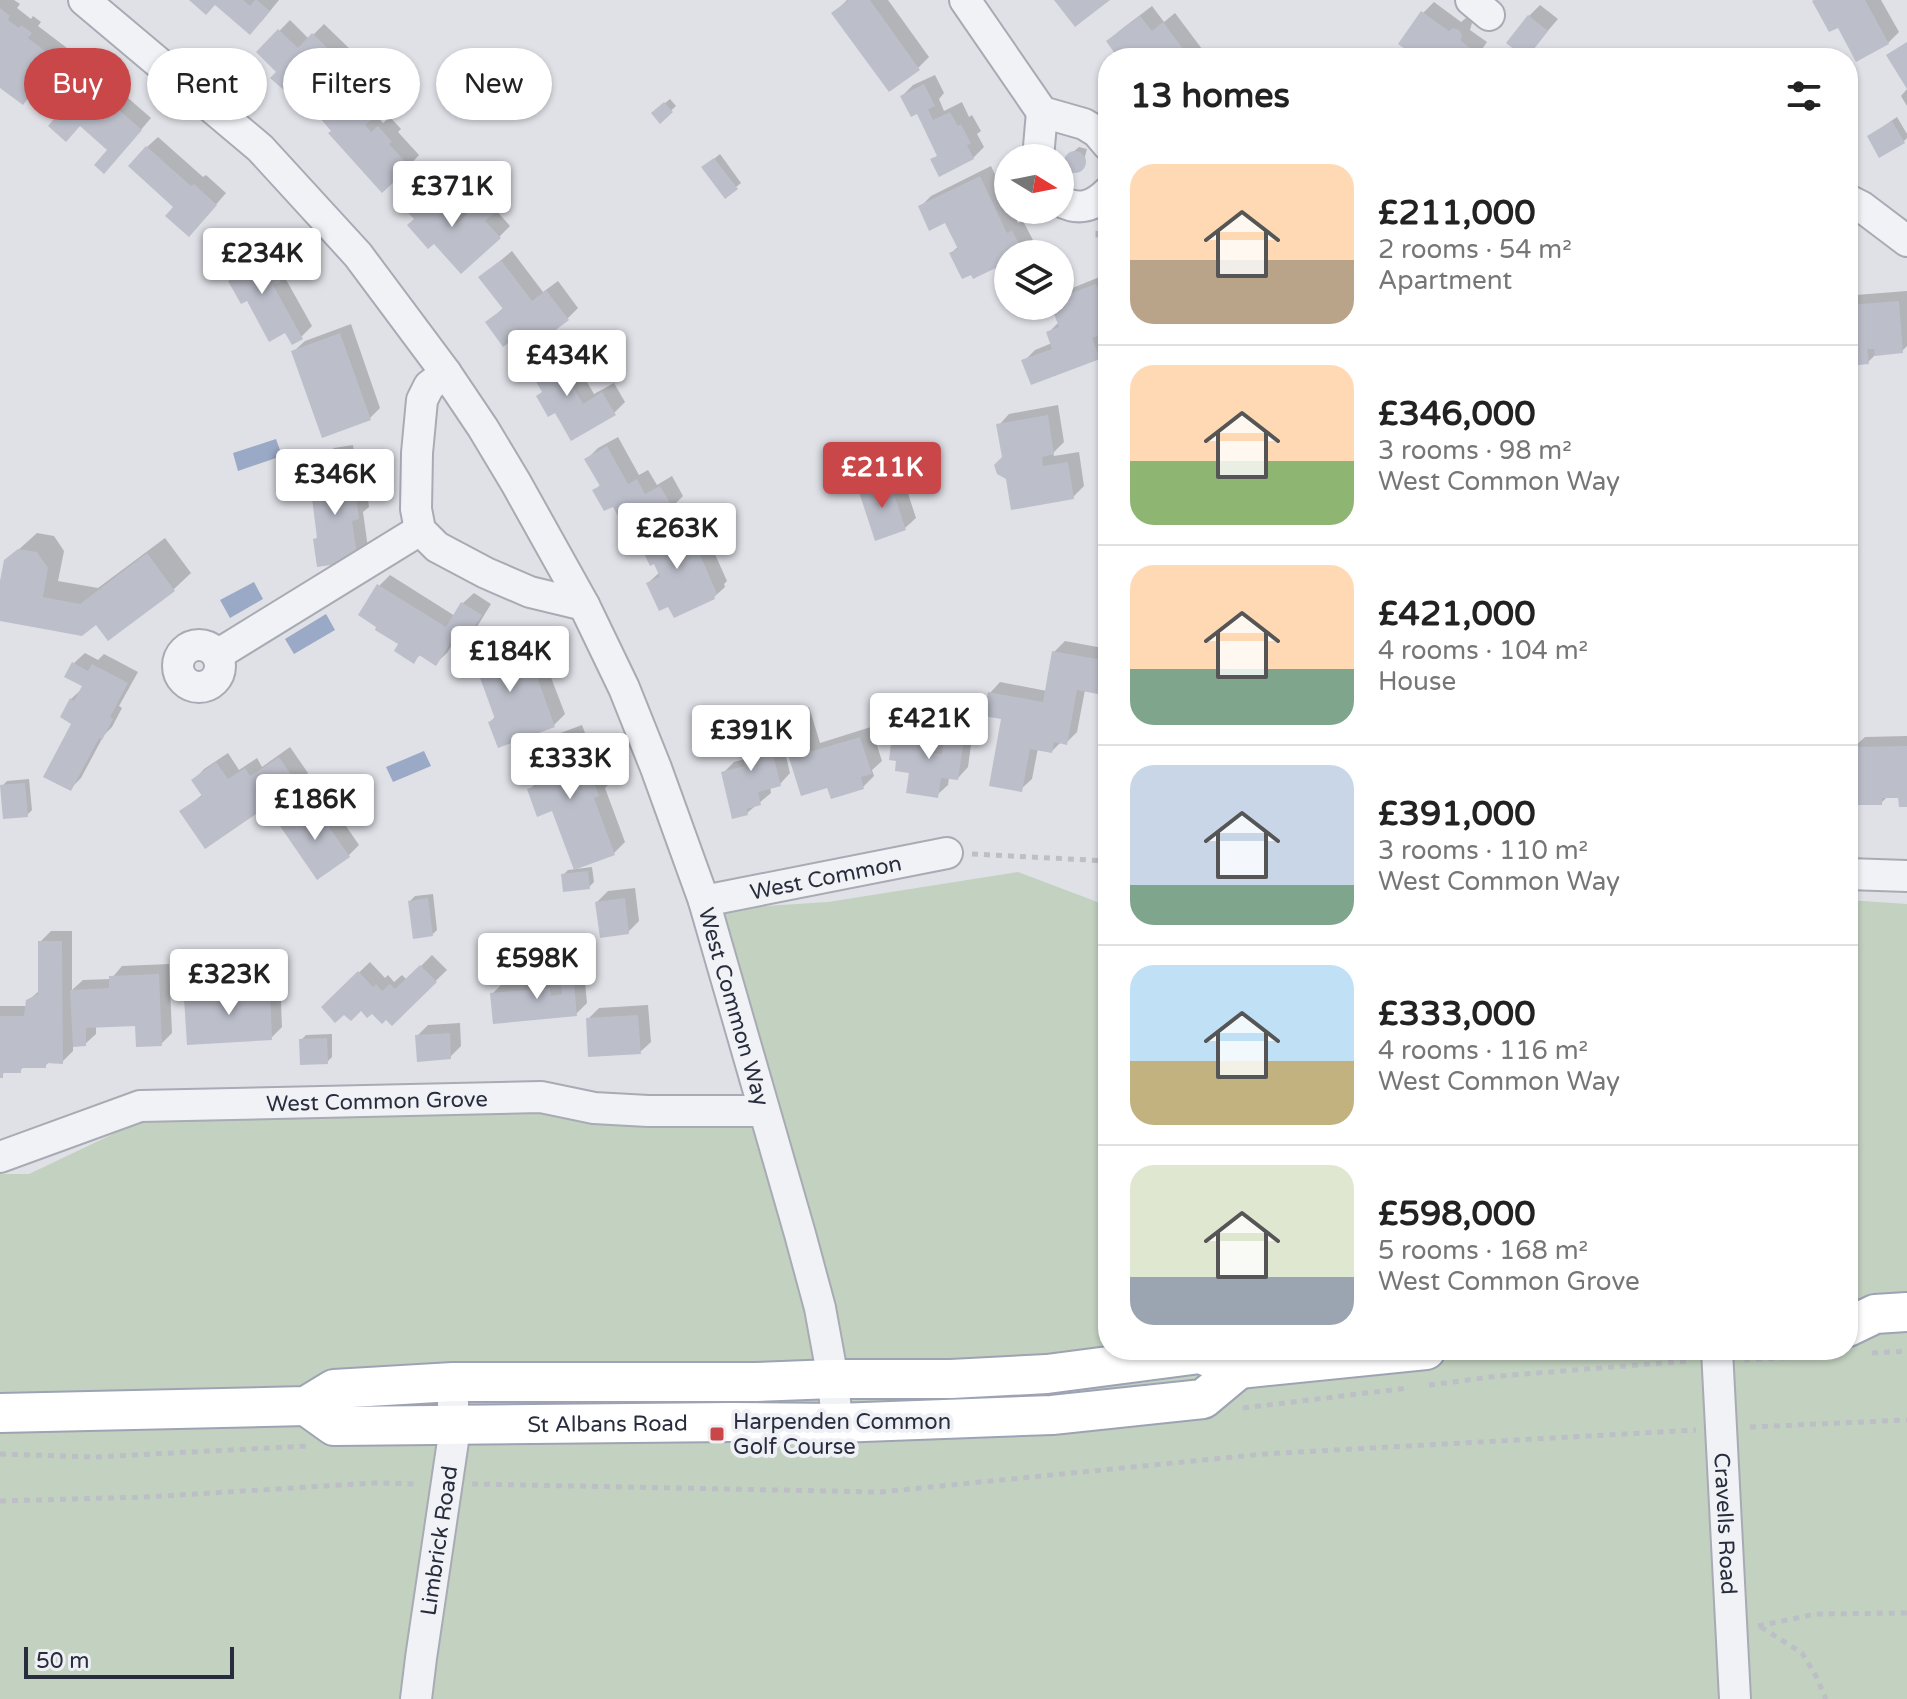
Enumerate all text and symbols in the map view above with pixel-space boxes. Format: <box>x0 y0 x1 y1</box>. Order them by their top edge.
chip: Buy <box>24 48 131 120</box>
chip: Rent <box>147 48 267 120</box>
chip: Filters <box>283 48 420 120</box>
chip: New <box>436 48 552 120</box>
icon: filters <box>1782 74 1826 118</box>
text: 13 homes <box>1130 76 1290 117</box>
north arrow <box>994 144 1074 224</box>
map controls <box>994 144 1074 320</box>
pin: £371K <box>396 161 508 229</box>
text: £371K <box>411 171 493 202</box>
text: £211,000 <box>1378 193 1536 234</box>
icon: home <box>1194 196 1290 292</box>
pin: £234K <box>206 228 318 296</box>
text: 2 rooms · 54 m² <box>1378 234 1572 265</box>
text: £234K <box>221 238 303 269</box>
button: layers <box>994 240 1074 320</box>
text: Apartment <box>1378 265 1512 296</box>
pin: £434K <box>511 330 623 398</box>
text: £434K <box>526 340 608 371</box>
text: £346,000 <box>1378 394 1536 435</box>
icon: home <box>1194 397 1290 493</box>
text: 3 rooms · 98 m² <box>1378 435 1572 466</box>
pin: £211K <box>826 442 938 510</box>
pin: £346K <box>279 449 391 517</box>
text: £211K <box>841 452 923 483</box>
text: £346K <box>294 459 376 490</box>
text: West Common Way <box>1378 466 1620 497</box>
pin: £263K <box>621 503 733 571</box>
text: £263K <box>636 513 718 544</box>
text: £421,000 <box>1378 594 1536 635</box>
icon: home <box>1194 597 1290 693</box>
pin: £184K <box>454 626 566 694</box>
text: 4 rooms · 104 m² <box>1378 635 1588 666</box>
text: £184K <box>469 636 551 667</box>
text: House <box>1378 666 1456 697</box>
pin: £421K <box>873 693 985 761</box>
text: £421K <box>888 703 970 734</box>
pin: £391K <box>695 705 807 773</box>
text: £391K <box>710 715 792 746</box>
pin: £333K <box>514 733 626 801</box>
text: £333K <box>529 743 611 774</box>
pin: £186K <box>259 774 371 842</box>
text: £186K <box>274 784 356 815</box>
text: £391,000 <box>1378 794 1536 835</box>
icon: home <box>1194 797 1290 893</box>
text: 3 rooms · 110 m² <box>1378 835 1588 866</box>
street label: West Common <box>748 850 904 906</box>
text: West Common Way <box>1378 866 1620 897</box>
street label: West Common Way <box>693 905 774 1109</box>
pin: £598K <box>481 933 593 1001</box>
text: £598K <box>496 943 578 974</box>
pin: £323K <box>173 949 285 1017</box>
text: £323K <box>188 959 270 990</box>
text: £333,000 <box>1378 994 1536 1035</box>
icon: home <box>1194 997 1290 1093</box>
text: 4 rooms · 116 m² <box>1378 1035 1588 1066</box>
text: West Common Way <box>1378 1066 1620 1097</box>
street label: West Common Grove <box>266 1086 488 1117</box>
text: £598,000 <box>1378 1194 1536 1235</box>
icon: home <box>1194 1197 1290 1293</box>
text: 5 rooms · 168 m² <box>1378 1235 1588 1266</box>
text: West Common Grove <box>1378 1266 1640 1297</box>
place label: Harpenden Common Golf Course <box>733 1409 951 1460</box>
street label: St Albans Road <box>527 1410 688 1438</box>
marker: Harpenden Common Golf Course <box>708 1425 726 1443</box>
street label: Cravells Road <box>1708 1452 1742 1596</box>
street label: Limbrick Road <box>415 1464 463 1617</box>
scale bar <box>24 1643 234 1679</box>
text: 50 m <box>36 1648 90 1674</box>

